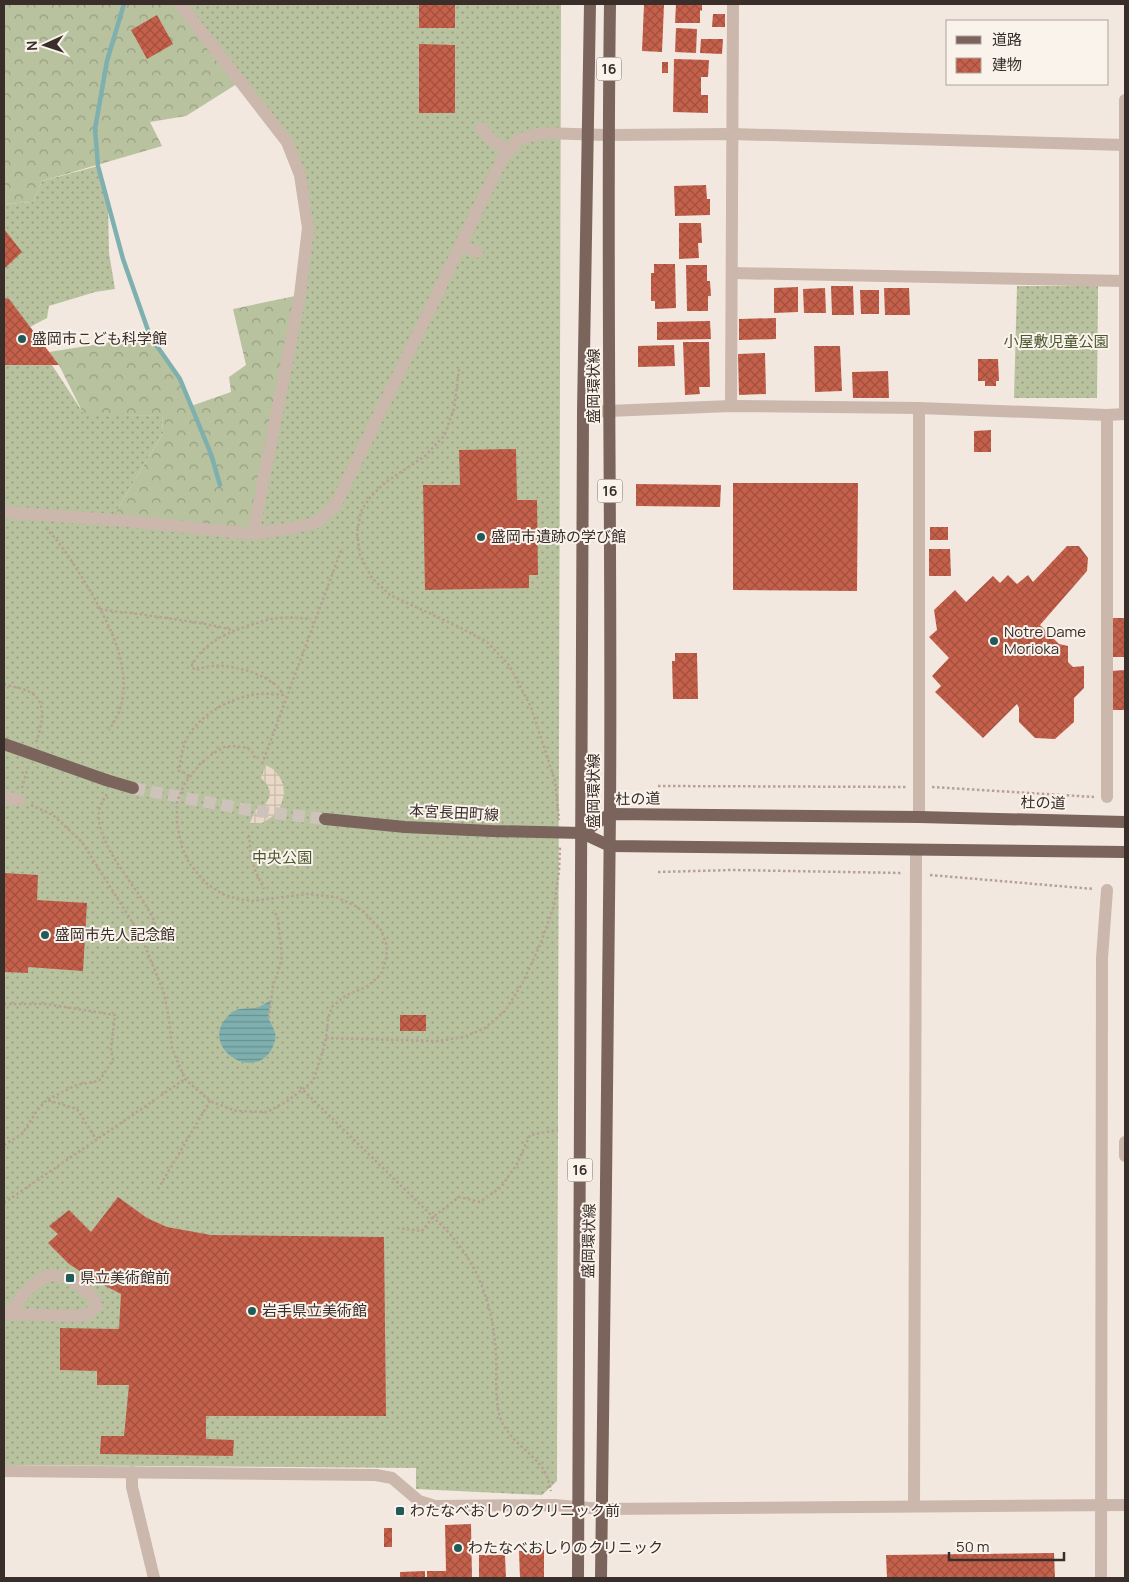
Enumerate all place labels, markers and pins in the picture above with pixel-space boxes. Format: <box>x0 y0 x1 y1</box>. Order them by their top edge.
place label: 盛岡市こども科学館 <box>32 328 167 349</box>
marker: 盛岡市こども科学館 <box>16 333 28 345</box>
place label: 盛岡市遺跡の学び館 <box>491 526 626 547</box>
marker: 盛岡市遺跡の学び館 <box>475 531 487 543</box>
place label: Notre Dame Morioka <box>1004 621 1086 659</box>
marker: Notre Dame Morioka <box>988 635 1000 647</box>
place label: 盛岡市先人記念館 <box>55 924 175 945</box>
marker: 盛岡市先人記念館 <box>39 929 51 941</box>
place label: 県立美術館前 <box>80 1267 170 1288</box>
marker: 県立美術館前 <box>64 1272 76 1284</box>
place label: 岩手県立美術館 <box>262 1300 367 1321</box>
marker: 岩手県立美術館 <box>246 1305 258 1317</box>
place label: わたなべおしりのクリニック前 <box>410 1500 620 1521</box>
marker: わたなべおしりのクリニック前 <box>394 1505 406 1517</box>
place label: わたなべおしりのクリニック <box>468 1537 663 1558</box>
marker: わたなべおしりのクリニック <box>452 1542 464 1554</box>

